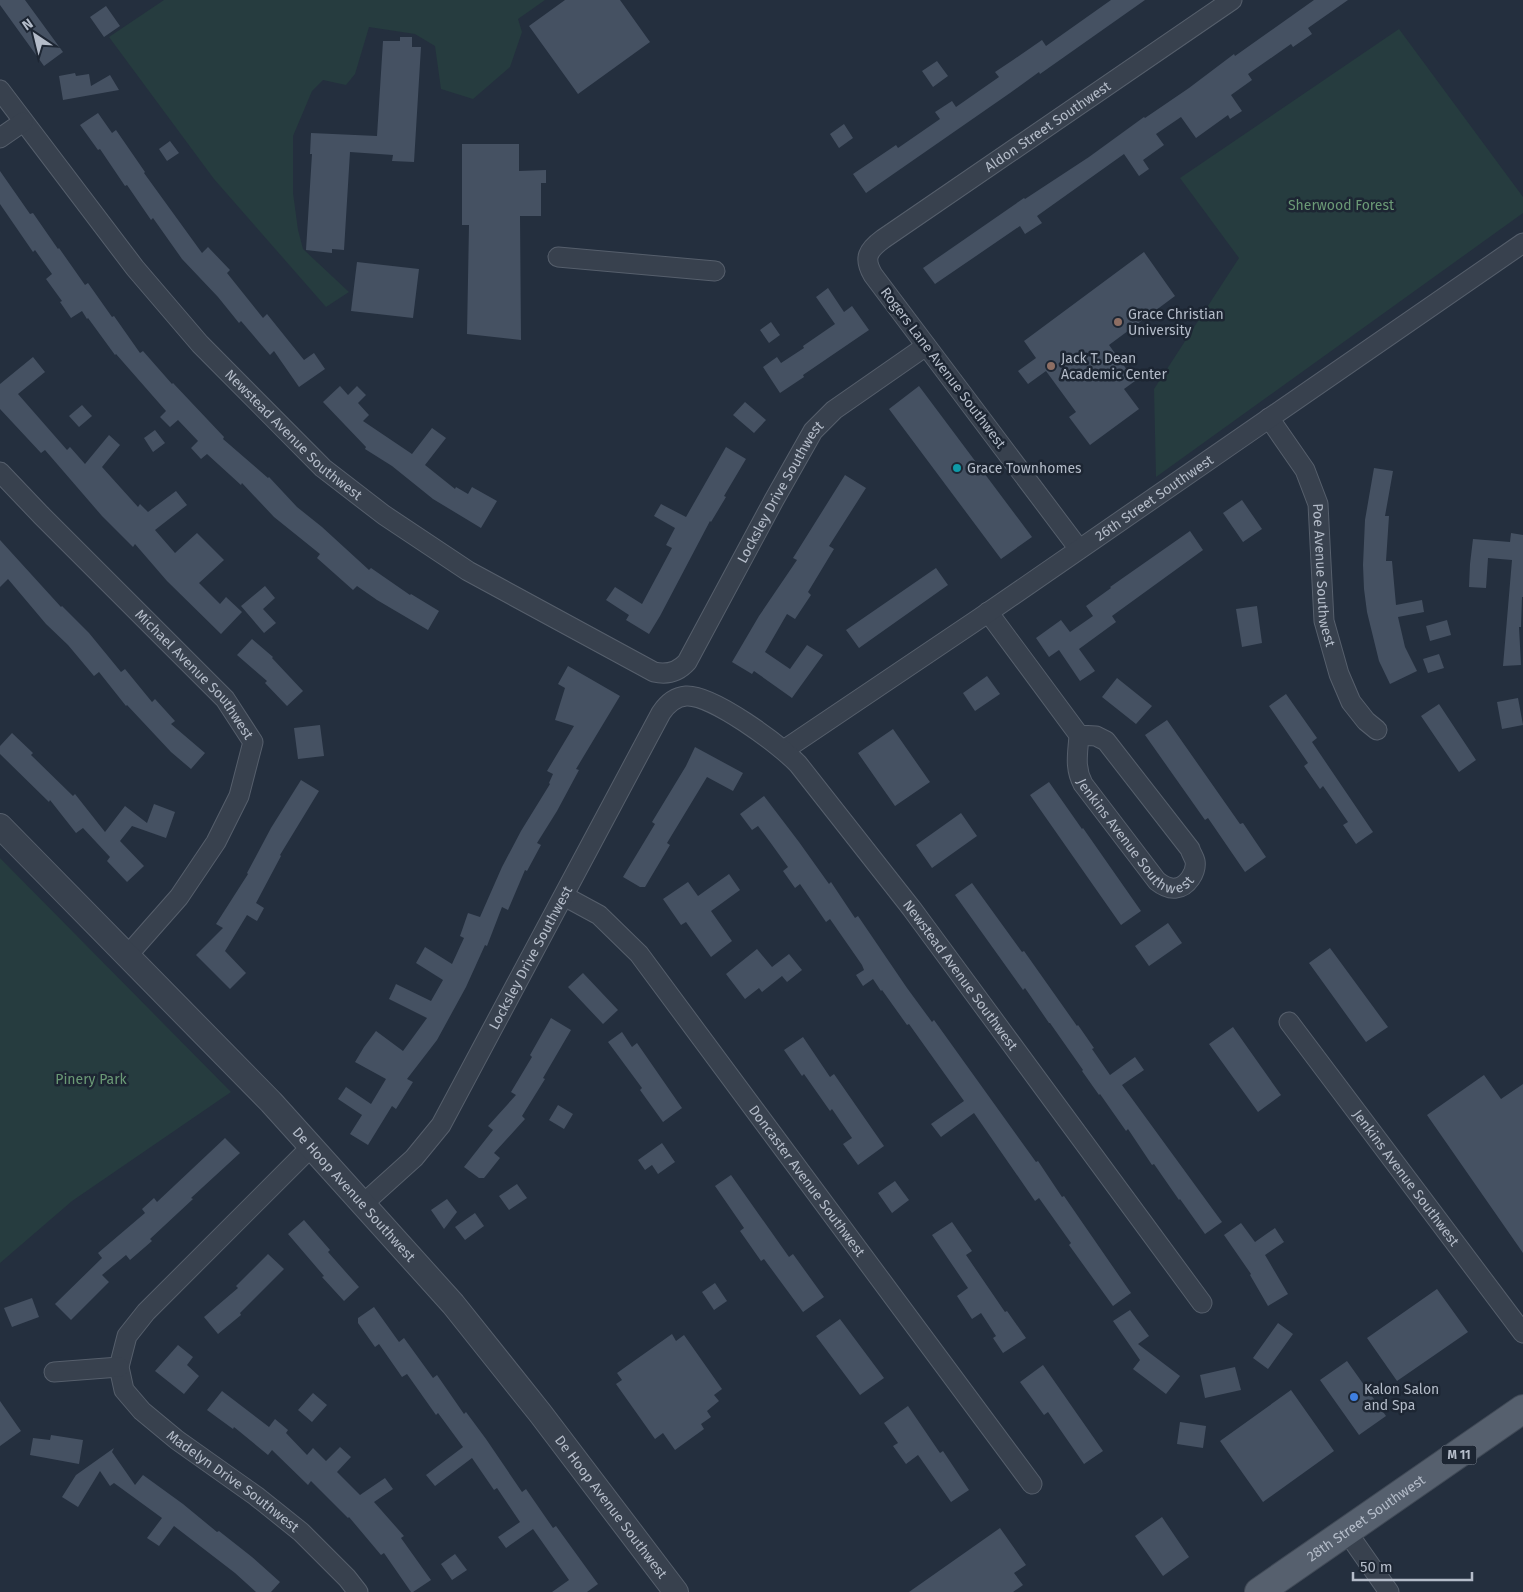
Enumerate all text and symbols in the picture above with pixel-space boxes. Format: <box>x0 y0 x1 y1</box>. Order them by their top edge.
north arrow <box>10 10 60 60</box>
text: N <box>19 15 37 34</box>
street label: Aldon Street Southwest <box>981 77 1114 176</box>
park label: Sherwood Forest <box>1288 197 1395 214</box>
street label: Rogers Lane Avenue Southwest <box>877 284 1010 453</box>
place label: Grace Christian University <box>1128 306 1224 339</box>
marker: Grace Christian University <box>1112 316 1124 328</box>
place label: Jack T. Dean Academic Center <box>1061 350 1167 383</box>
marker: Jack T. Dean Academic Center <box>1045 360 1057 372</box>
street label: Newstead Avenue Southwest <box>222 366 366 504</box>
street label: Locksley Drive Southwest <box>733 416 828 566</box>
street label: 26th Street Southwest <box>1092 450 1217 544</box>
place label: Grace Townhomes <box>967 460 1082 477</box>
marker: Grace Townhomes <box>951 462 963 474</box>
street label: Poe Avenue Southwest <box>1309 503 1340 649</box>
street label: Michael Avenue Southwest <box>132 606 258 743</box>
street label: Jenkins Avenue Southwest <box>1073 776 1198 897</box>
street label: Locksley Drive Southwest <box>485 882 576 1033</box>
street label: Newstead Avenue Southwest <box>899 896 1022 1054</box>
park label: Pinery Park <box>55 1071 128 1088</box>
street label: Doncaster Avenue Southwest <box>745 1102 869 1261</box>
street label: Jenkins Avenue Southwest <box>1349 1106 1464 1250</box>
street label: De Hoop Avenue Southwest <box>289 1124 420 1266</box>
place label: Kalon Salon and Spa <box>1364 1381 1439 1414</box>
marker: Kalon Salon and Spa <box>1348 1391 1360 1403</box>
street label: Madelyn Drive Southwest <box>163 1427 303 1536</box>
street label: De Hoop Avenue Southwest <box>552 1432 672 1582</box>
road number: M 11 <box>1442 1446 1476 1464</box>
street label: 28th Street Southwest <box>1303 1471 1429 1565</box>
scale bar <box>1353 1550 1472 1582</box>
text: 50 m <box>1360 1558 1393 1576</box>

